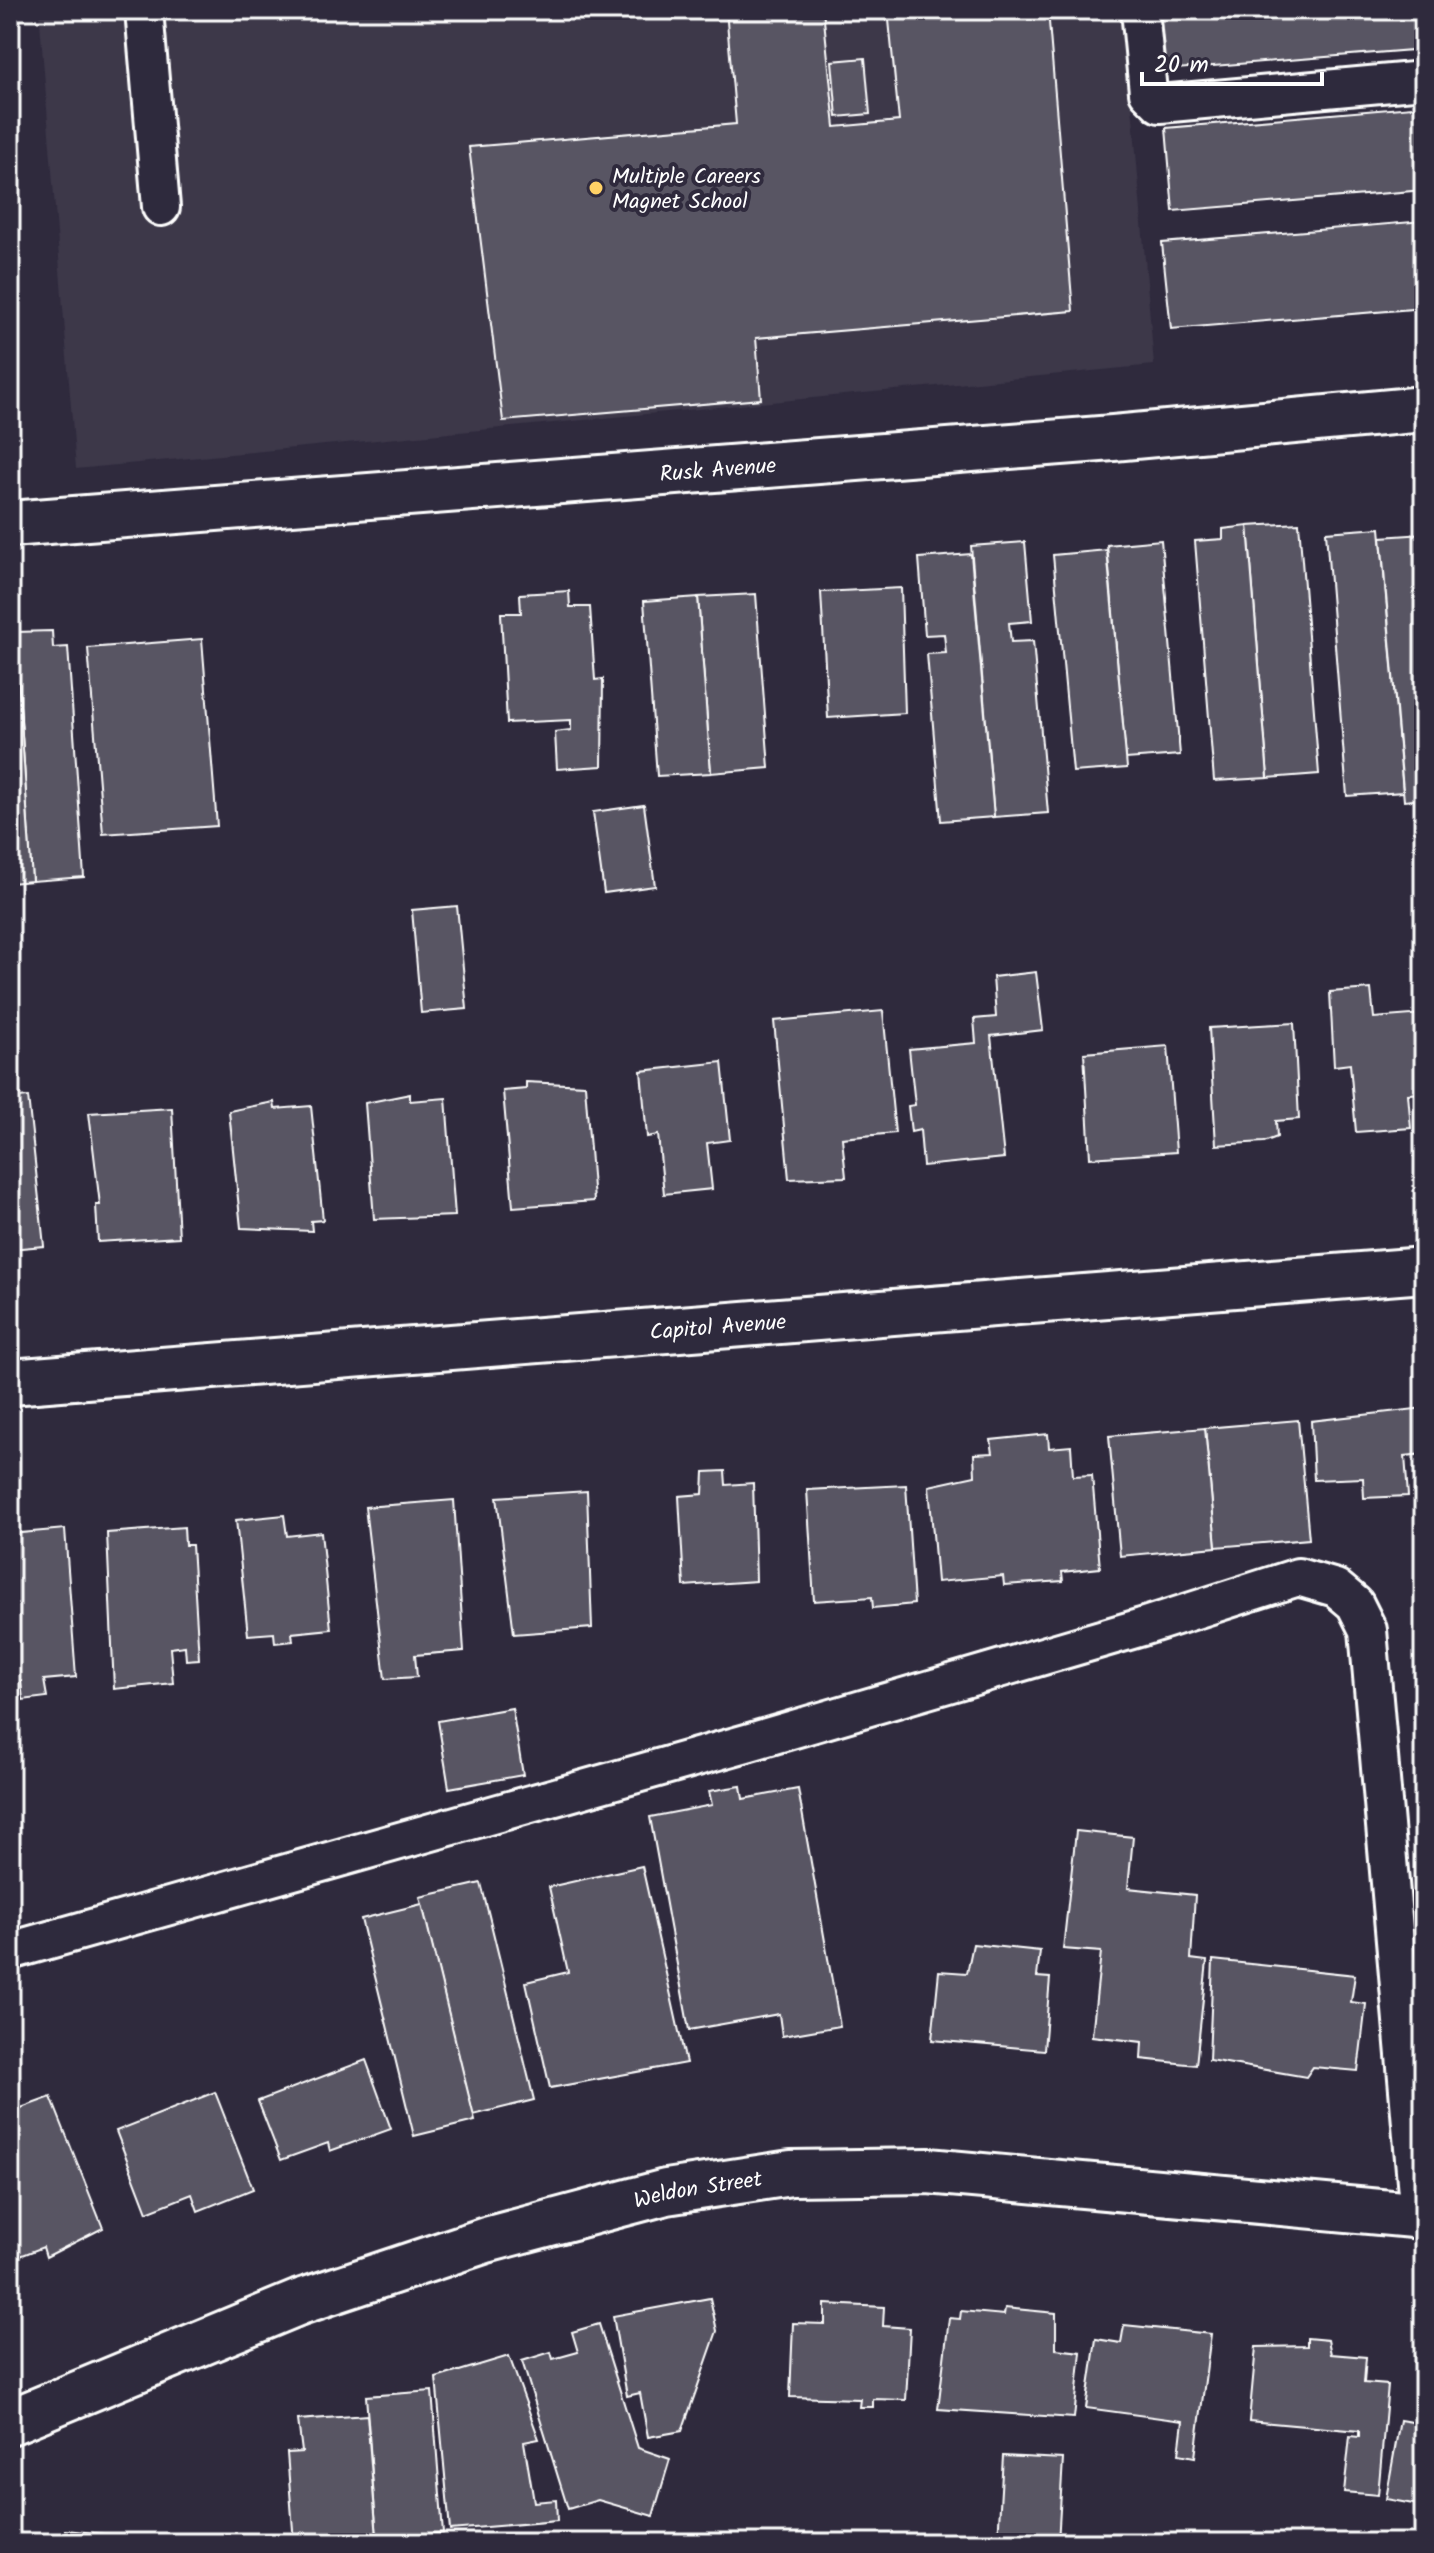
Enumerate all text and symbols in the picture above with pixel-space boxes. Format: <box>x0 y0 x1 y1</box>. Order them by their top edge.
scale bar <box>1142 36 1322 86</box>
text: 20 m <box>1154 46 1209 85</box>
place label: Multiple Careers Magnet School <box>612 160 762 220</box>
marker: Multiple Careers Magnet School <box>587 179 605 197</box>
street label: Rusk Avenue <box>658 449 778 493</box>
street label: Capitol Avenue <box>648 1306 788 1351</box>
street label: Weldon Street <box>630 2163 765 2220</box>

